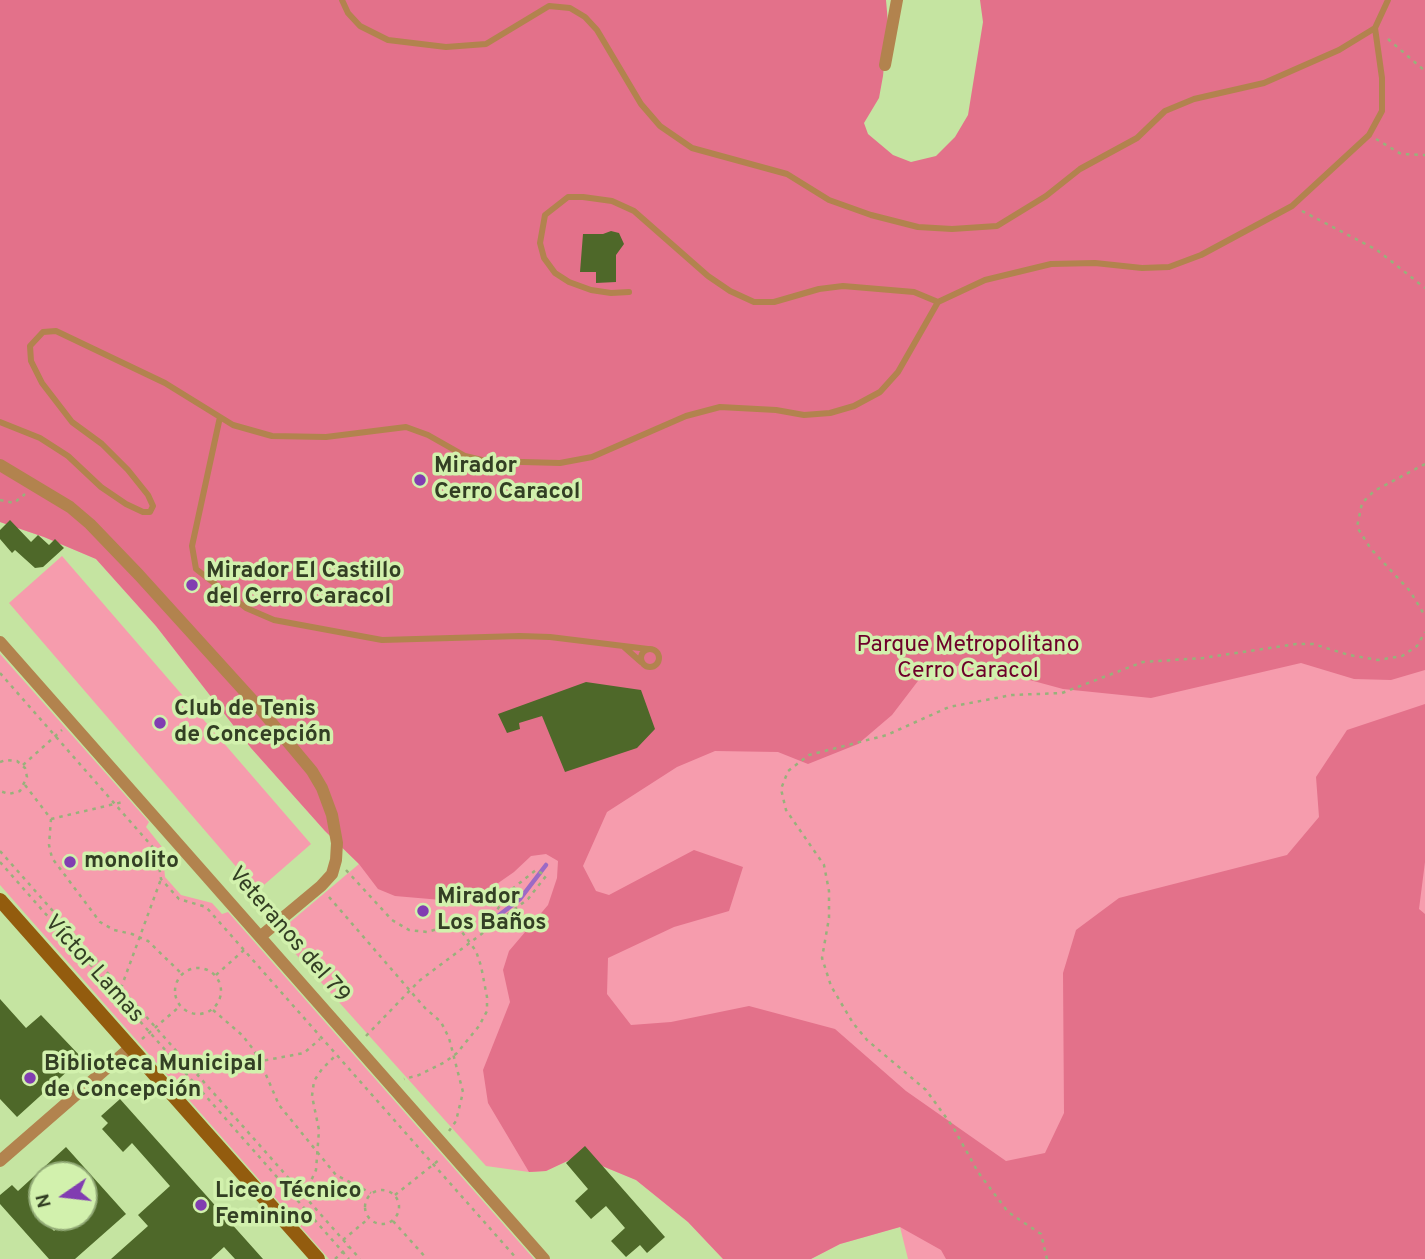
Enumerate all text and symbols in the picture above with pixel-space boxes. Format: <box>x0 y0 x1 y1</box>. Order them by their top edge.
place label: Mirador Cerro Caracol <box>434 453 581 507</box>
marker: Mirador Cerro Caracol <box>412 472 428 488</box>
place label: Mirador El Castillo del Cerro Caracol <box>206 558 402 612</box>
marker: Mirador El Castillo del Cerro Caracol <box>184 577 200 593</box>
park label: Parque Metropolitano Cerro Caracol <box>857 632 1079 686</box>
place label: Club de Tenis de Concepción <box>174 696 331 750</box>
marker: Club de Tenis de Concepción <box>152 715 168 731</box>
place label: monolito <box>84 848 179 876</box>
marker: monolito <box>62 854 78 870</box>
street label: Veteranos del 79 <box>221 862 355 1010</box>
place label: Mirador Los Baños <box>437 884 547 938</box>
marker: Mirador Los Baños <box>415 903 431 919</box>
street label: Víctor Lamas <box>37 910 149 1030</box>
place label: Biblioteca Municipal de Concepción <box>44 1051 263 1105</box>
marker: Biblioteca Municipal de Concepción <box>22 1070 38 1086</box>
north arrow <box>28 1161 98 1231</box>
place label: Liceo Técnico Feminino <box>215 1178 361 1232</box>
text: N <box>31 1191 58 1210</box>
marker: Liceo Técnico Feminino <box>193 1197 209 1213</box>

